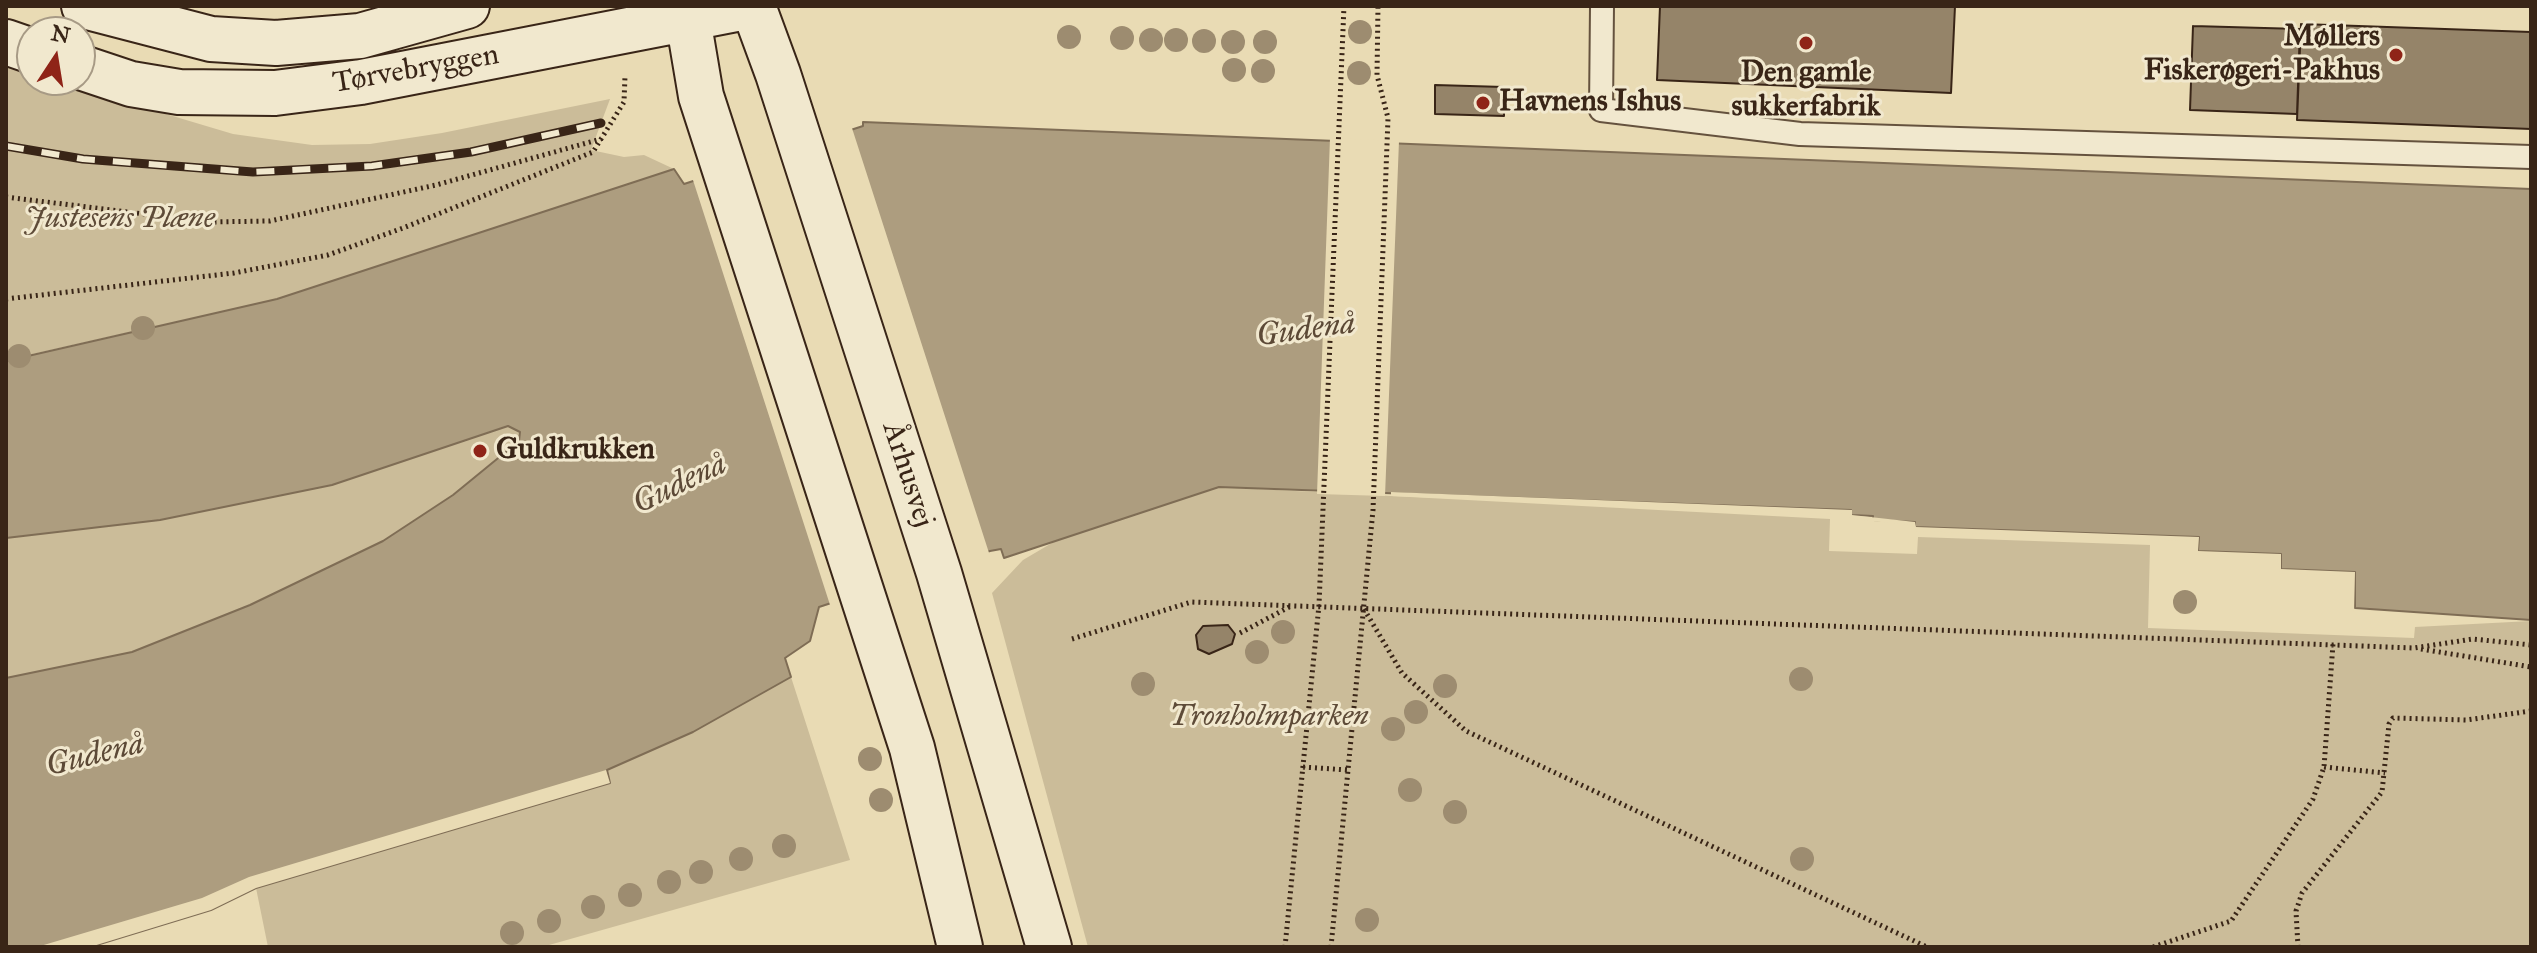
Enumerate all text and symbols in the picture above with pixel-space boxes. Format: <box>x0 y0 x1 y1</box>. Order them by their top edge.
north arrow <box>16 16 96 96</box>
text: N <box>49 19 73 49</box>
place label: Møllers Fiskerøgeri-Pakhus <box>2144 20 2380 90</box>
marker: Den gamle sukkerfabrik <box>1797 34 1815 52</box>
street label: Tørvebryggen <box>330 38 502 102</box>
marker: Møllers Fiskerøgeri-Pakhus <box>2387 46 2405 64</box>
place label: Den gamle sukkerfabrik <box>1732 56 1880 126</box>
place label: Havnens Ishus <box>1499 85 1681 121</box>
marker: Havnens Ishus <box>1474 94 1492 112</box>
park label: Justesens Plæne <box>25 202 215 238</box>
water label: Gudenå <box>1254 305 1358 357</box>
street label: Århusvej <box>873 418 941 532</box>
place label: Guldkrukken <box>496 433 655 469</box>
marker: Guldkrukken <box>471 442 489 460</box>
water label: Gudenå <box>627 446 733 524</box>
park label: Tronholmparken <box>1169 700 1369 736</box>
water label: Gudenå <box>42 725 148 787</box>

